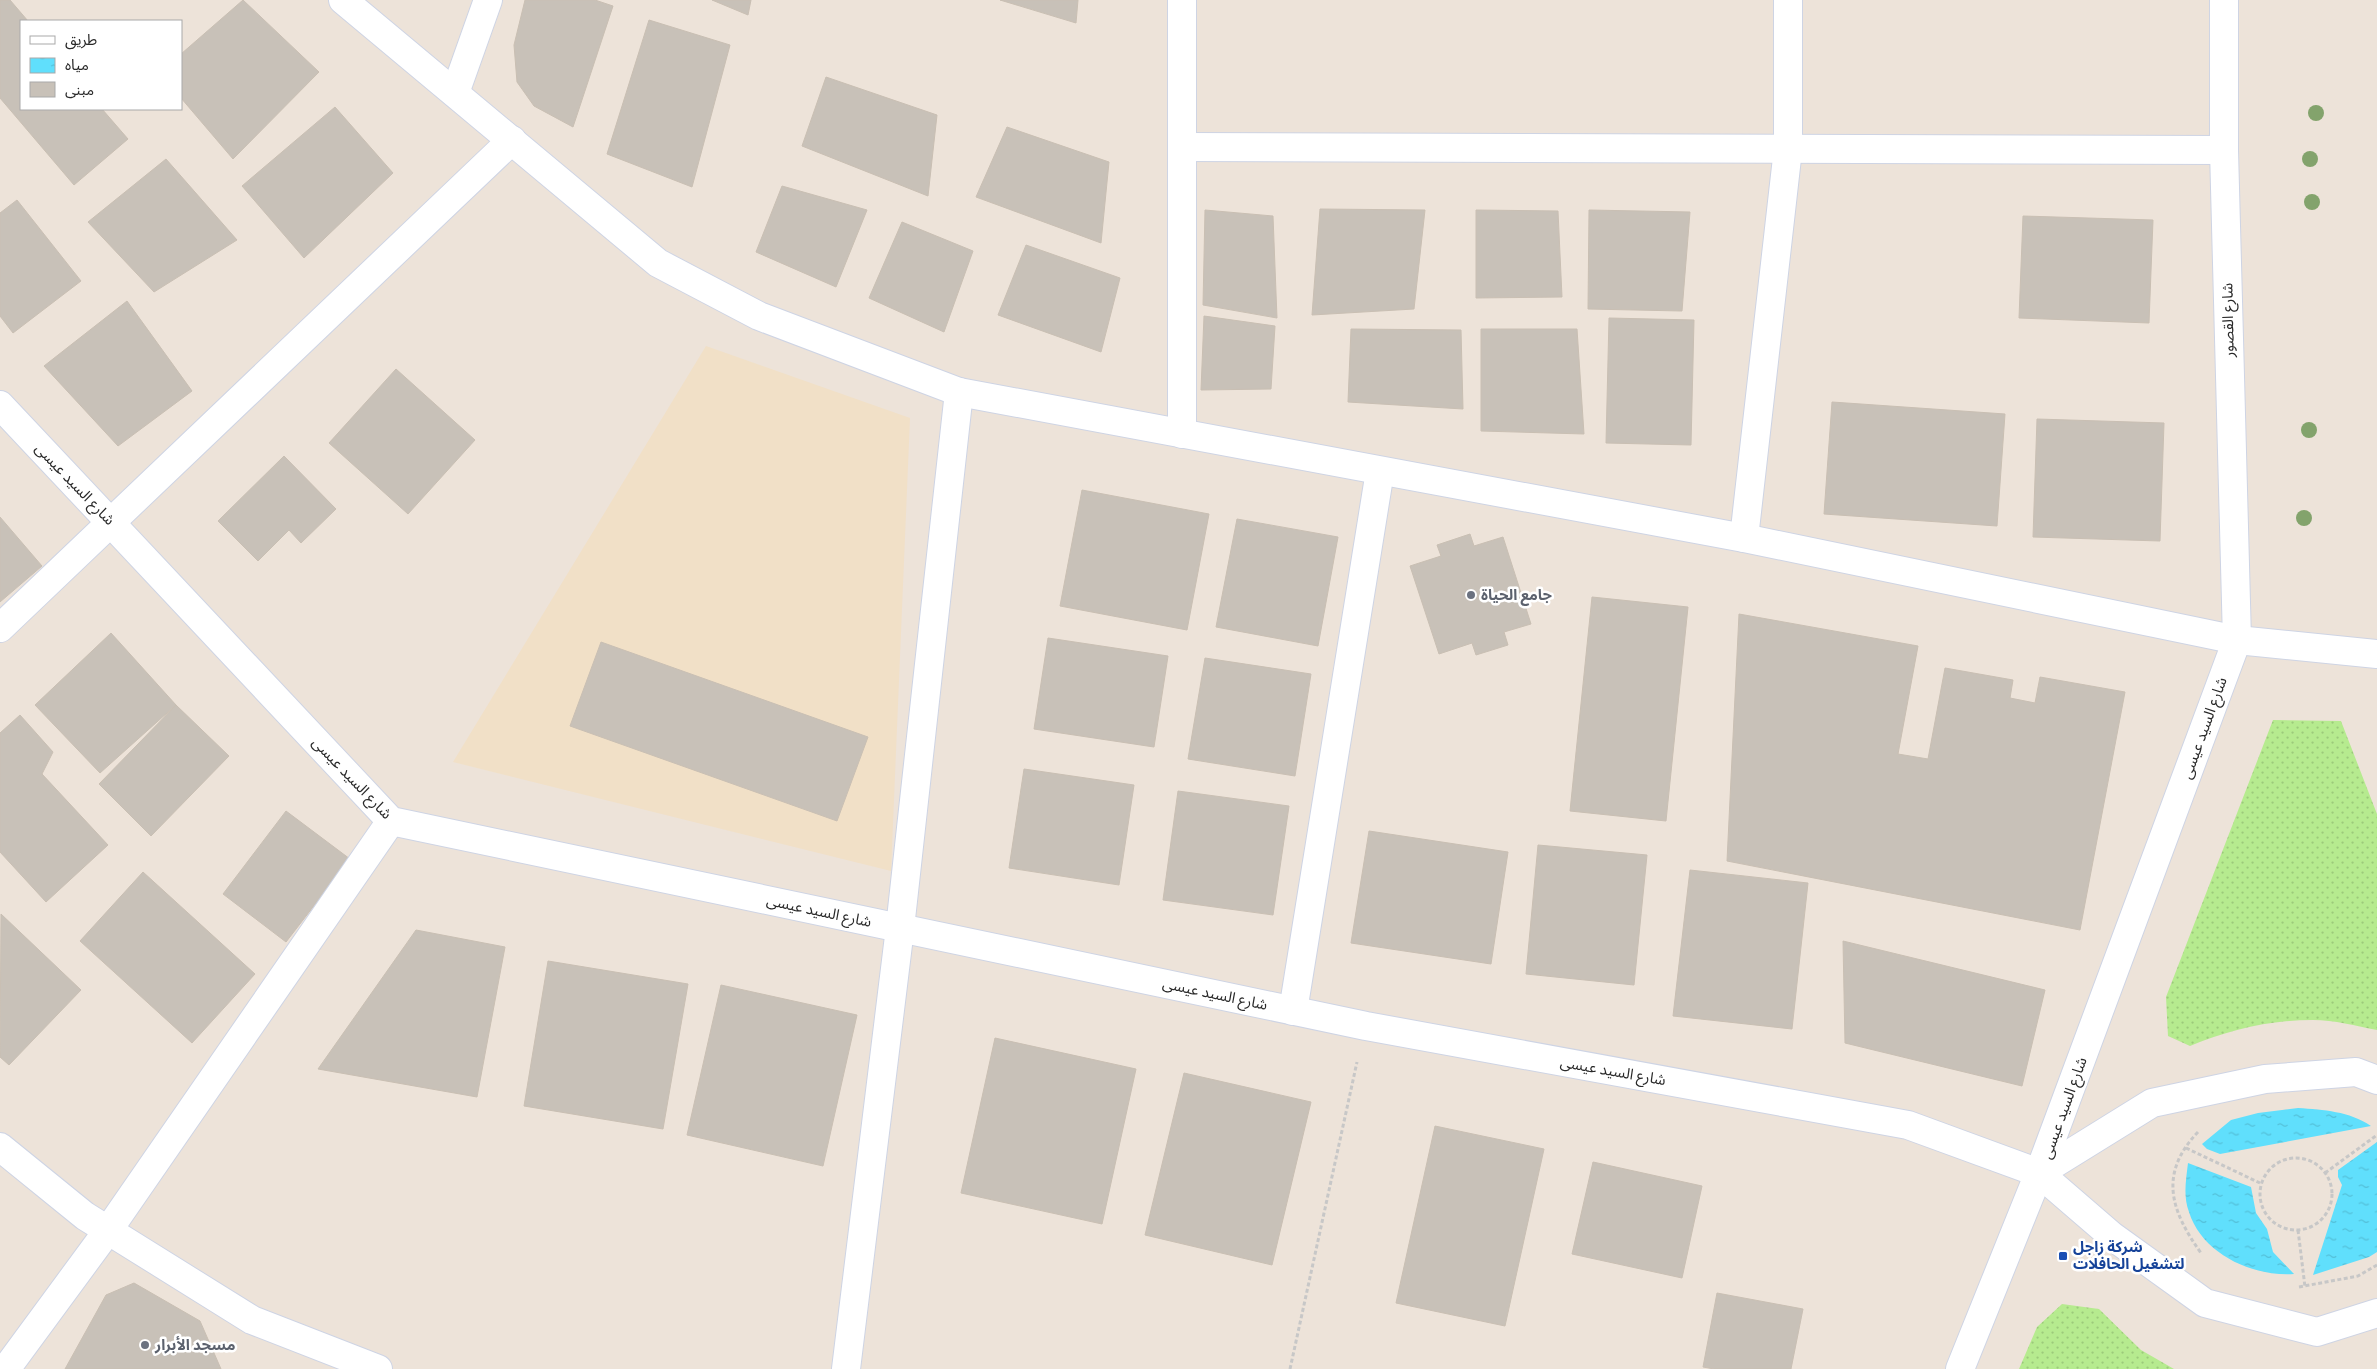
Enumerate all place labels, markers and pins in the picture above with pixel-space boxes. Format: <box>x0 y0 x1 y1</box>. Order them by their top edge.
place label: جامع الحياة <box>1481 586 1553 606</box>
marker: جامع الحياة <box>1465 589 1477 601</box>
place label: شركة زاجل لتشغيل الحافلات <box>2073 1238 2185 1273</box>
marker: شركة زاجل لتشغيل الحافلات <box>2057 1250 2069 1262</box>
place label: مسجد الأبرار <box>154 1336 235 1354</box>
marker: مسجد الأبرار <box>139 1339 151 1351</box>

